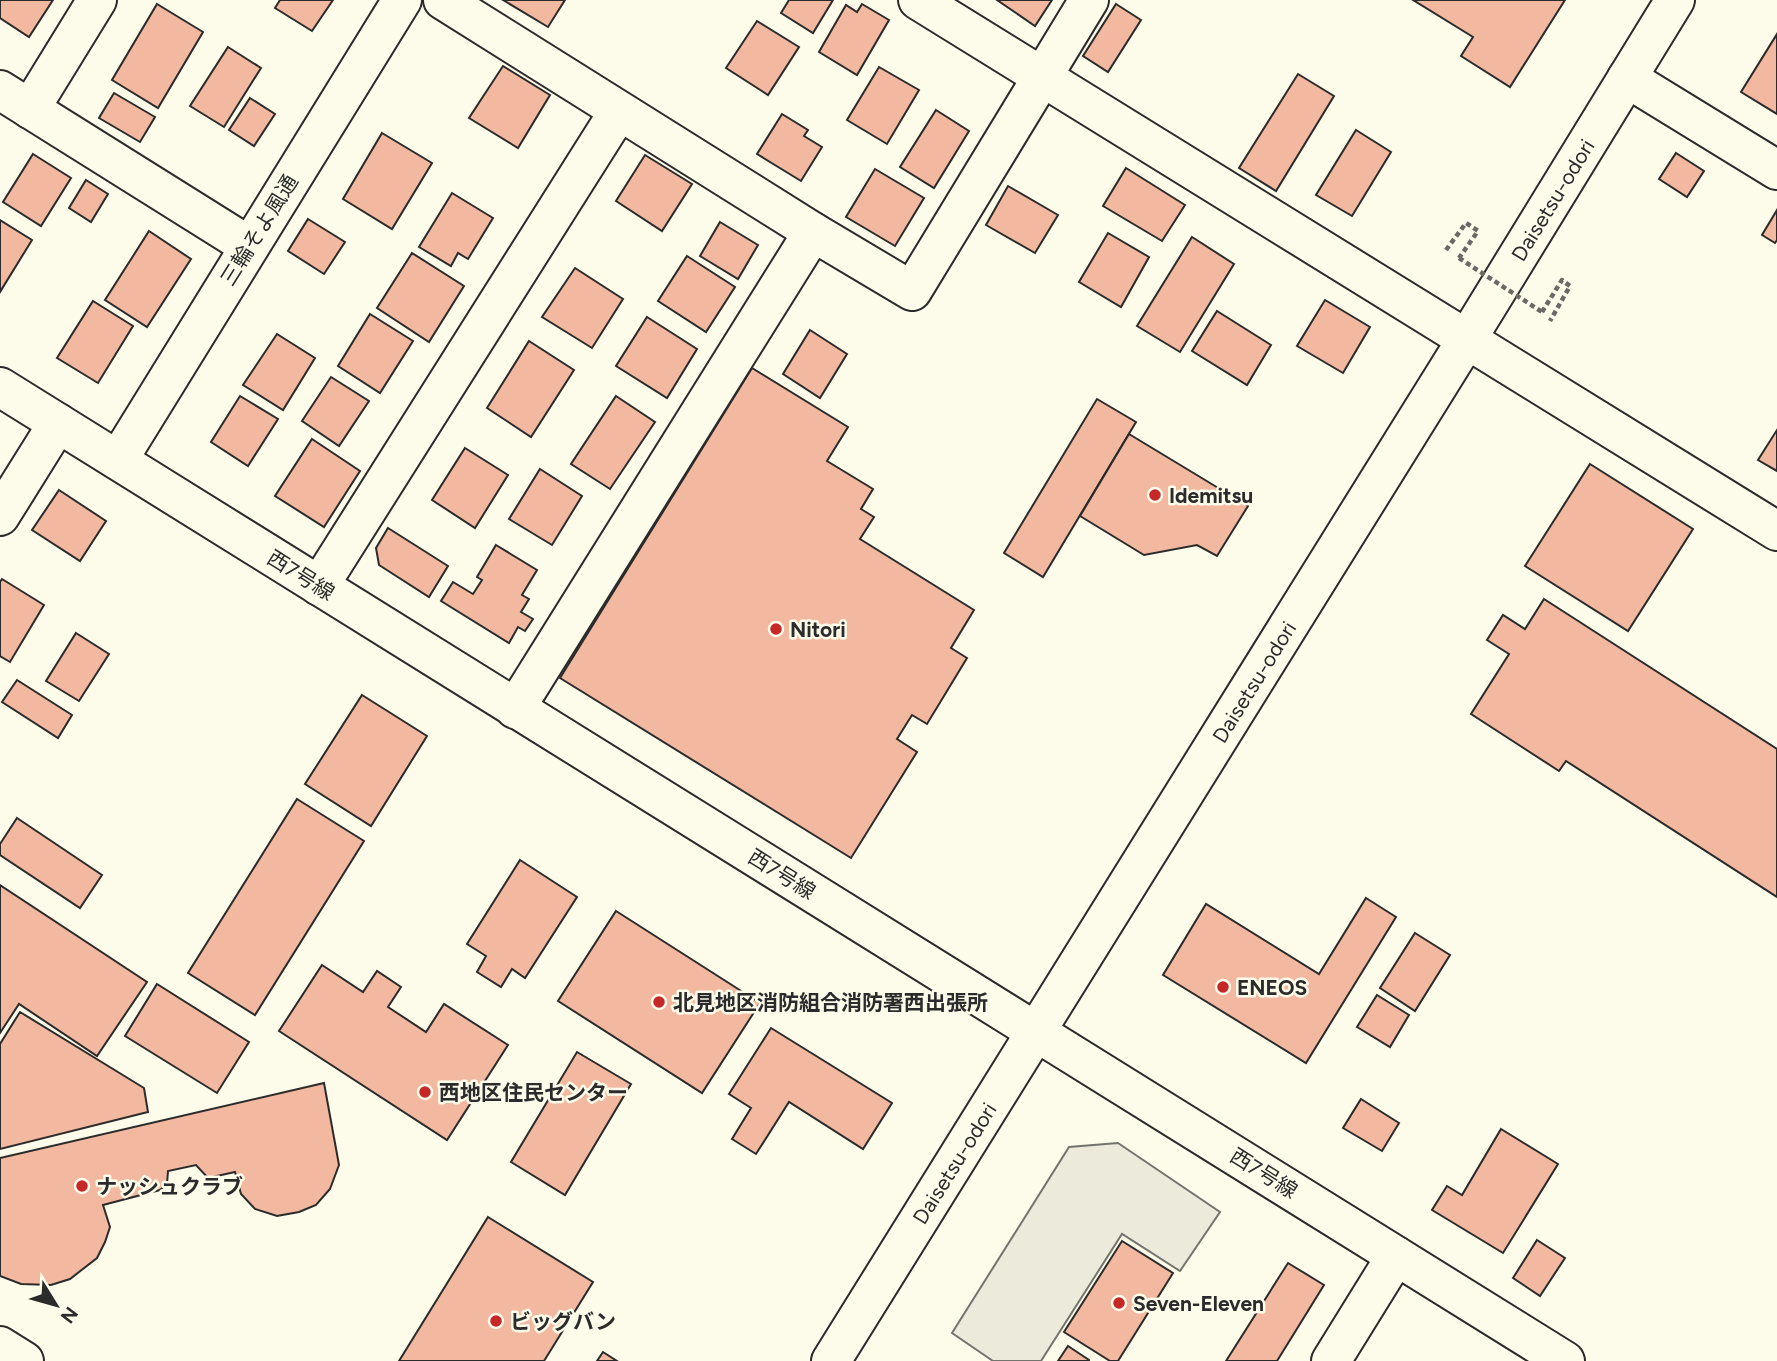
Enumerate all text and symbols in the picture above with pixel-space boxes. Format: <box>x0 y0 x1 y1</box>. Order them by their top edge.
street label: Daisetsu-odori <box>1506 134 1599 265</box>
street label: 三輪そよ風通 <box>215 170 303 290</box>
place label: Idemitsu <box>1169 483 1253 508</box>
marker: Idemitsu <box>1147 487 1163 503</box>
street label: 西7号線 <box>263 545 339 605</box>
place label: Nitori <box>790 617 846 642</box>
street label: Daisetsu-odori <box>1207 617 1301 747</box>
marker: Nitori <box>768 621 784 637</box>
street label: 西7号線 <box>744 844 820 904</box>
place label: ENEOS <box>1237 975 1307 1000</box>
marker: ENEOS <box>1215 979 1231 995</box>
place label: 北見地区消防組合消防署西出張所 <box>673 990 988 1015</box>
marker: 北見地区消防組合消防署西出張所 <box>651 994 667 1010</box>
place label: 西地区住民センター <box>439 1080 628 1105</box>
marker: 西地区住民センター <box>417 1084 433 1100</box>
street label: Daisetsu-odori <box>907 1098 1001 1228</box>
street label: 西7号線 <box>1226 1143 1302 1203</box>
place label: ナッシュクラブ <box>96 1174 243 1199</box>
marker: ナッシュクラブ <box>74 1178 90 1194</box>
north arrow <box>21 1270 91 1340</box>
place label: Seven-Eleven <box>1133 1291 1264 1316</box>
marker: Seven-Eleven <box>1111 1295 1127 1311</box>
text: N <box>56 1302 83 1328</box>
place label: ビッグバン <box>510 1309 616 1334</box>
marker: ビッグバン <box>488 1313 504 1329</box>

